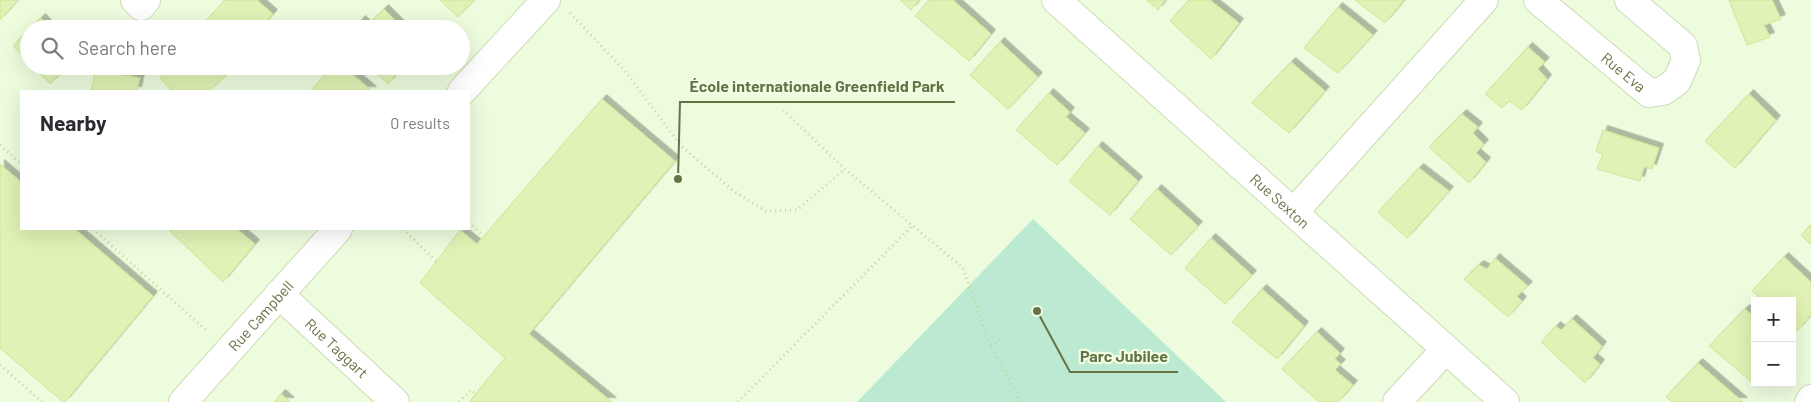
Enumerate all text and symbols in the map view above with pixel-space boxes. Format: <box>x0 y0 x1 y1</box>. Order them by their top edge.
search box <box>20 20 470 75</box>
icon: search <box>38 34 66 62</box>
text: Search here <box>78 36 177 59</box>
street label: Rue Eva <box>1598 48 1650 96</box>
callout: École internationale Greenfield Park <box>680 71 955 102</box>
text: École internationale Greenfield Park <box>689 76 945 95</box>
text: Nearby <box>40 110 106 135</box>
text: 0 results <box>390 113 450 132</box>
street label: Rue Sexton <box>1247 170 1314 232</box>
street label: Rue Campbell <box>224 277 297 355</box>
map controls <box>1751 297 1796 387</box>
button: + <box>1751 297 1796 342</box>
street label: Rue Taggart <box>302 314 372 381</box>
callout: Parc Jubilee <box>1070 341 1178 372</box>
button: − <box>1751 342 1796 387</box>
text: Parc Jubilee <box>1080 346 1168 365</box>

